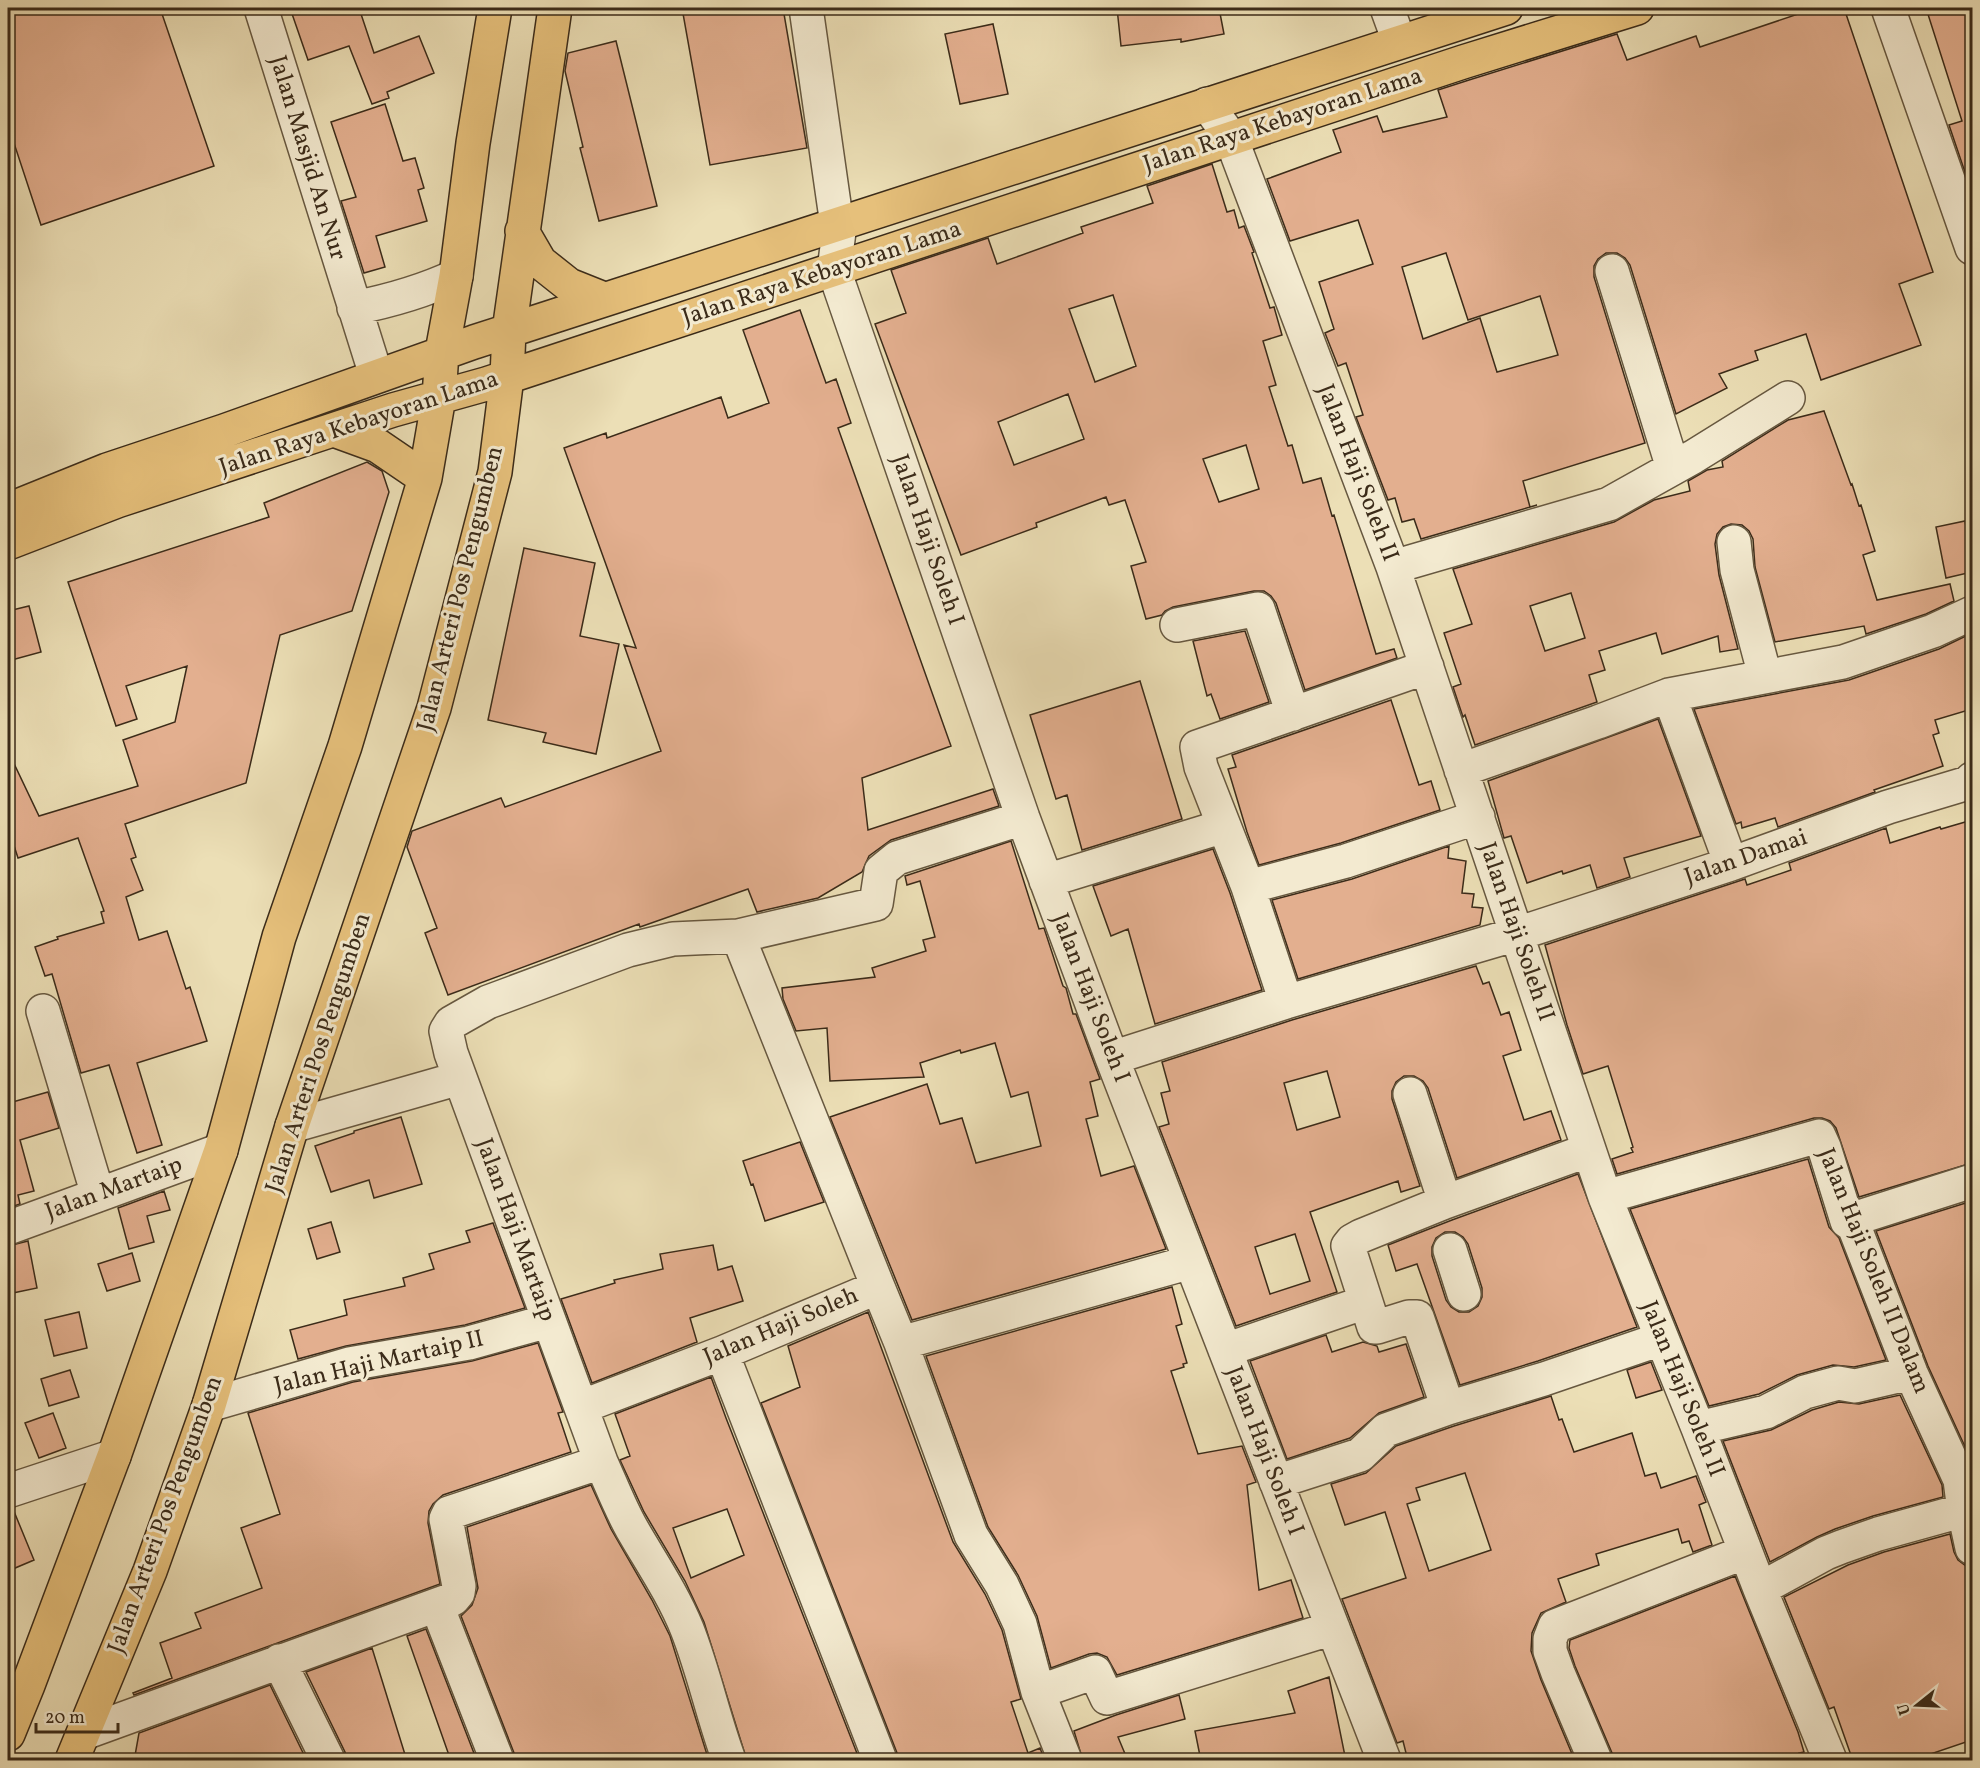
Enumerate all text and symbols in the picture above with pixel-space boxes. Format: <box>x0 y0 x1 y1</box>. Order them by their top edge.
street label: Jalan Masjid An Nur <box>260 51 354 265</box>
street label: Jalan Raya Kebayoran Lama <box>1139 60 1427 182</box>
street label: Jalan Raya Kebayoran Lama <box>678 213 966 335</box>
street label: Jalan Raya Kebayoran Lama <box>215 363 503 485</box>
street label: Jalan Haji Soleh II <box>1308 379 1406 567</box>
street label: Jalan Arteri Pos Pengumben <box>409 443 513 735</box>
street label: Jalan Haji Soleh I <box>882 450 972 630</box>
street label: Jalan Damai <box>1680 821 1812 895</box>
street label: Jalan Haji Soleh II <box>1469 838 1563 1026</box>
street label: Jalan Arteri Pos Pengumben <box>258 908 380 1198</box>
street label: Jalan Haji Soleh I <box>1042 908 1138 1088</box>
street label: Jalan Haji Martaip <box>466 1134 564 1326</box>
street label: Jalan Haji Soleh II Dalam <box>1808 1143 1938 1399</box>
street label: Jalan Martaip <box>41 1148 187 1230</box>
street label: Jalan Haji Soleh <box>698 1279 864 1375</box>
street label: Jalan Haji Soleh II <box>1631 1296 1733 1482</box>
street label: Jalan Haji Martaip II <box>271 1322 487 1404</box>
street label: Jalan Haji Soleh I <box>1216 1361 1312 1541</box>
street label: Jalan Arteri Pos Pengumben <box>100 1371 232 1659</box>
north arrow <box>1887 1675 1947 1735</box>
scale bar <box>36 1696 118 1734</box>
text: U <box>1892 1700 1917 1718</box>
text: 20 m <box>45 1706 85 1731</box>

